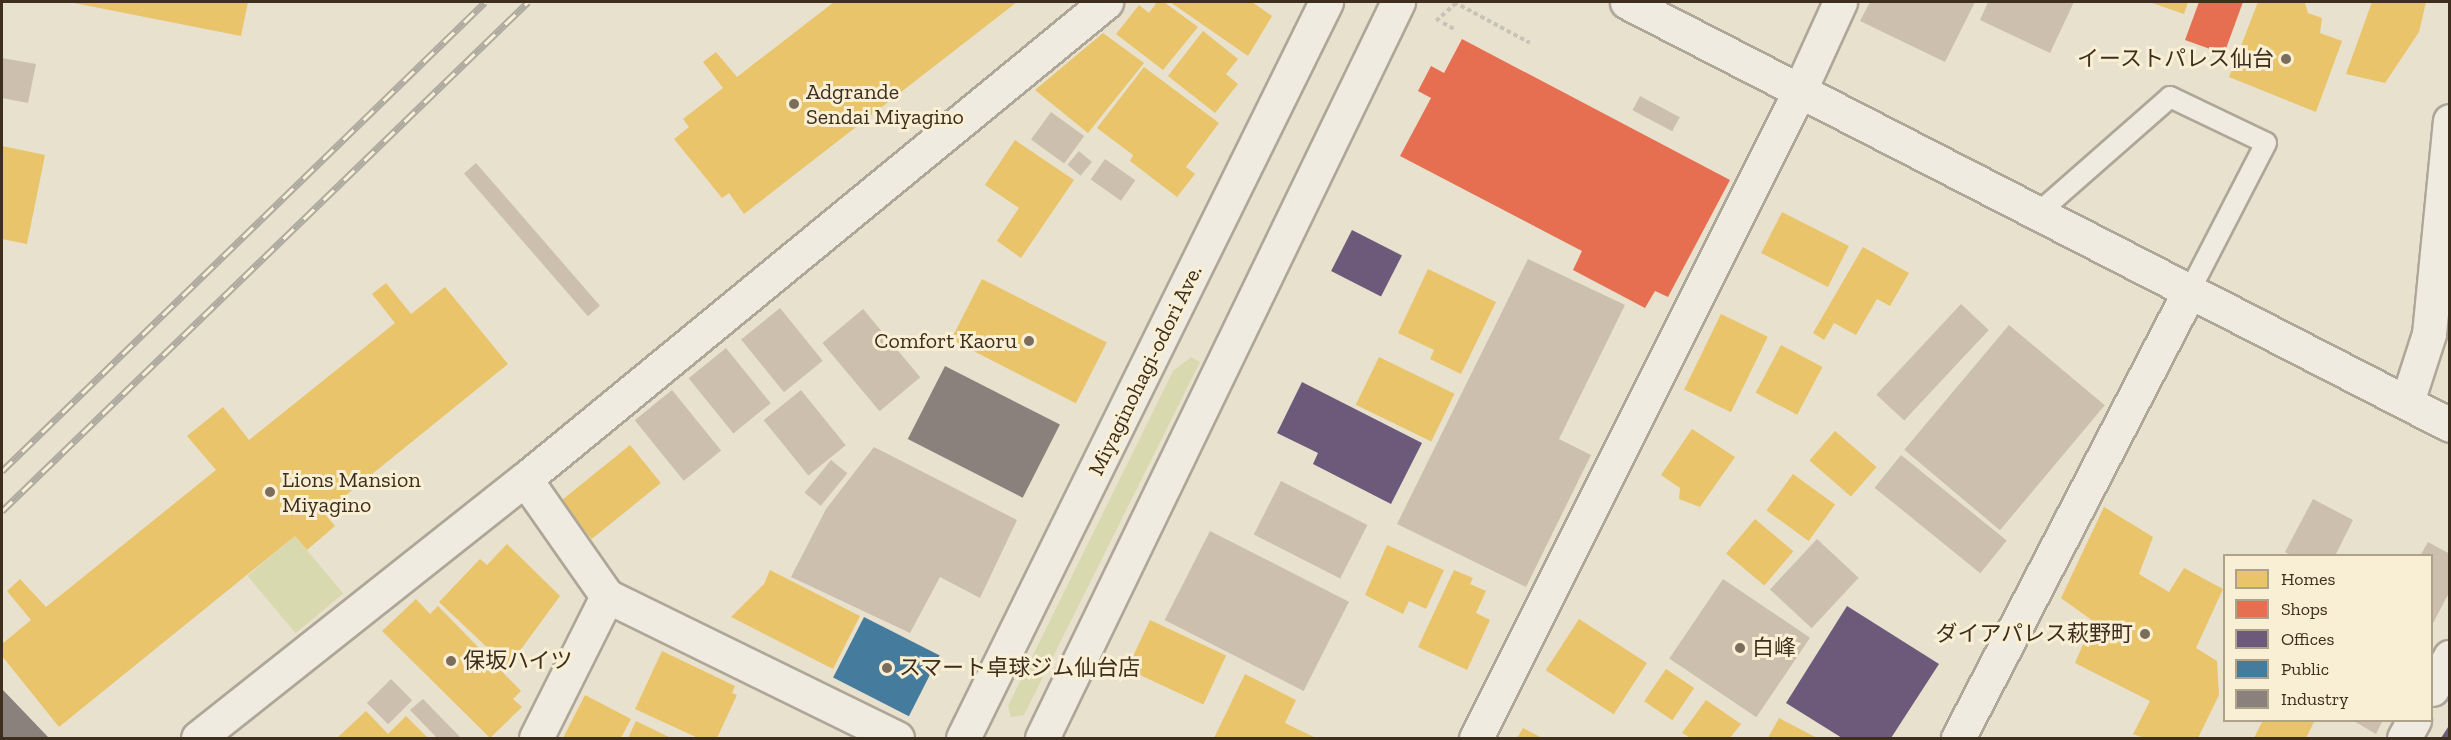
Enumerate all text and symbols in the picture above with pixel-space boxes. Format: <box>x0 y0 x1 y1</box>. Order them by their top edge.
place label: イーストパレス仙台 <box>2076 46 2274 72</box>
marker: イーストパレス仙台 <box>2279 52 2293 66</box>
place label: Adgrande Sendai Miyagino <box>806 78 964 130</box>
marker: Adgrande Sendai Miyagino <box>787 97 801 111</box>
street label: Miyaginohagi-odori Ave. <box>1082 260 1208 480</box>
place label: Comfort Kaoru <box>874 328 1017 354</box>
marker: Comfort Kaoru <box>1022 334 1036 348</box>
place label: Lions Mansion Miyagino <box>282 466 421 518</box>
marker: Lions Mansion Miyagino <box>263 485 277 499</box>
legend <box>2223 554 2433 722</box>
text: Homes <box>2281 568 2335 590</box>
text: Shops <box>2281 598 2328 620</box>
place label: ダイアパレス萩野町 <box>1935 621 2133 647</box>
marker: ダイアパレス萩野町 <box>2138 627 2152 641</box>
text: Offices <box>2281 628 2334 650</box>
place label: 白峰 <box>1752 635 1796 661</box>
marker: 白峰 <box>1733 641 1747 655</box>
place label: 保坂ハイツ <box>463 648 573 674</box>
marker: 保坂ハイツ <box>444 654 458 668</box>
place label: スマート卓球ジム仙台店 <box>899 655 1141 681</box>
text: Public <box>2281 658 2329 680</box>
marker: スマート卓球ジム仙台店 <box>880 661 894 675</box>
text: Industry <box>2281 688 2348 710</box>

